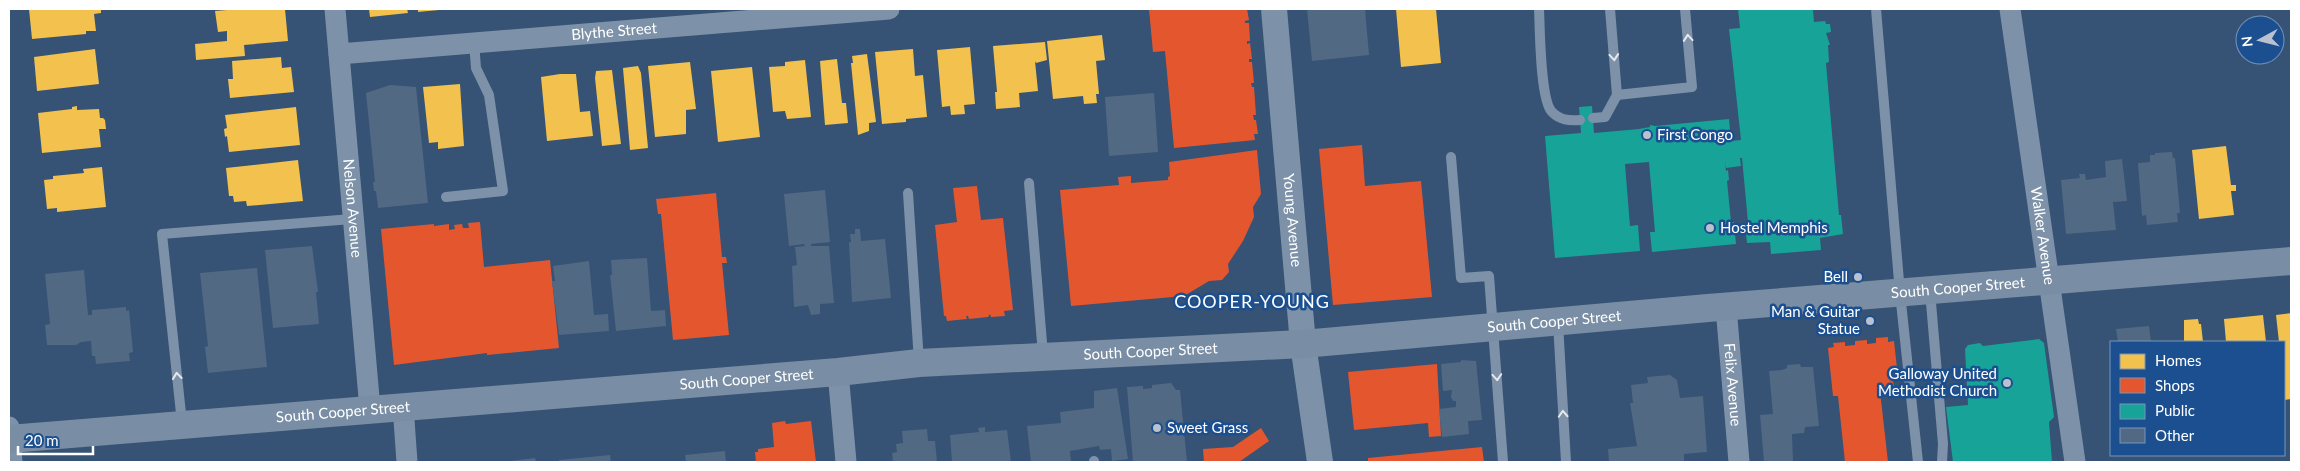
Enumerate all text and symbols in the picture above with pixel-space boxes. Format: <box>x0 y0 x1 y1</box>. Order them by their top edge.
north arrow <box>2235 15 2285 65</box>
street label: Blythe Street <box>570 18 658 43</box>
one-way arrow <box>1682 34 1693 42</box>
text: N <box>2238 35 2256 48</box>
one-way arrow <box>1608 54 1619 62</box>
place label: First Congo <box>1657 125 1733 143</box>
marker: First Congo <box>1641 129 1653 141</box>
street label: Nelson Avenue <box>340 158 367 258</box>
street label: Young Avenue <box>1280 173 1306 268</box>
street label: Walker Avenue <box>2028 185 2059 286</box>
place label: Hostel Memphis <box>1720 218 1828 236</box>
marker: Hostel Memphis <box>1704 222 1716 234</box>
place label: Bell <box>1823 267 1848 285</box>
marker: Bell <box>1852 271 1864 283</box>
street label: South Cooper Street <box>1890 272 2026 301</box>
district label: COOPER-YOUNG <box>1174 290 1330 312</box>
place label: Man & Guitar Statue <box>1771 302 1861 337</box>
street label: South Cooper Street <box>1487 306 1623 336</box>
marker: Man & Guitar Statue <box>1864 315 1876 327</box>
street label: South Cooper Street <box>1083 338 1219 363</box>
legend <box>2110 341 2285 456</box>
street label: Felix Avenue <box>1721 342 1746 427</box>
text: Homes <box>2155 351 2201 369</box>
street label: South Cooper Street <box>679 364 815 393</box>
place label: Galloway United Methodist Church <box>1878 364 1997 399</box>
one-way arrow <box>172 371 183 379</box>
one-way arrow <box>1492 373 1503 381</box>
text: Shops <box>2155 376 2195 394</box>
marker: Galloway United Methodist Church <box>2001 377 2013 389</box>
street label: South Cooper Street <box>275 397 411 425</box>
text: Public <box>2155 401 2195 419</box>
one-way arrow <box>1558 409 1569 417</box>
place label: Sweet Grass <box>1167 418 1248 436</box>
marker: Sweet Grass <box>1151 422 1163 434</box>
scale bar <box>18 424 92 456</box>
text: Other <box>2155 426 2195 444</box>
text: 20 m <box>25 431 59 449</box>

